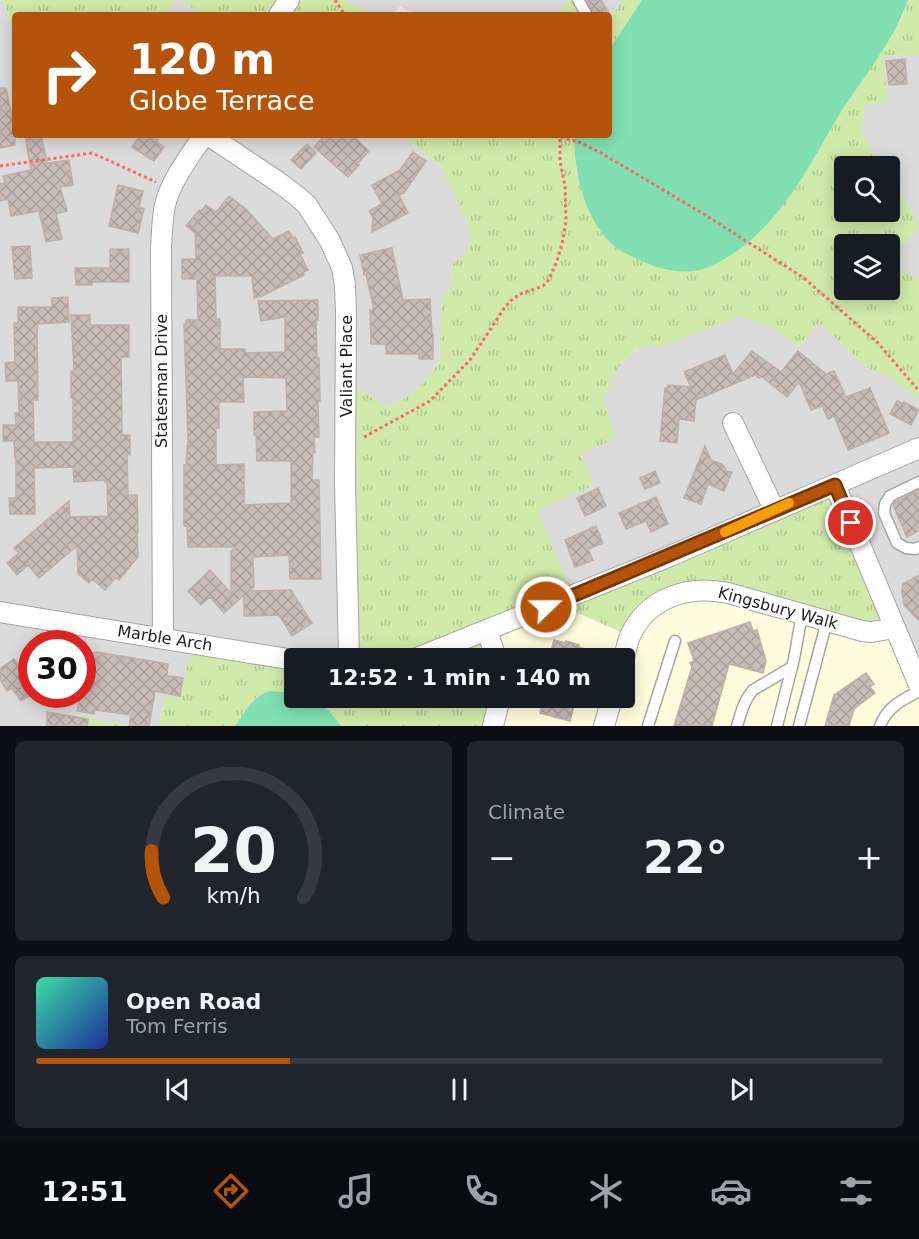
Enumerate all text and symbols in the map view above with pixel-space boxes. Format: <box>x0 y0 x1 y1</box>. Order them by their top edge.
text: 120 m <box>129 35 275 84</box>
icon: right <box>30 36 108 114</box>
text: Globe Terrace <box>129 85 315 116</box>
map controls <box>834 156 900 300</box>
button: search <box>834 156 900 222</box>
button: layers <box>834 234 900 300</box>
street label: Statesman Drive <box>152 314 171 448</box>
street label: Valiant Place <box>337 315 356 417</box>
pin <box>825 497 876 548</box>
icon: arrive <box>834 506 867 539</box>
position arrow <box>514 575 578 639</box>
street label: Kingsbury Walk <box>716 583 841 633</box>
street label: Marble Arch <box>116 621 214 655</box>
speed limit sign: 30 <box>18 630 96 708</box>
text: 12:52 · 1 min · 140 m <box>328 665 591 690</box>
text: Climate <box>488 800 565 824</box>
text: 20 <box>190 814 277 887</box>
text: 22° <box>643 831 728 884</box>
text: − <box>488 838 516 877</box>
text: + <box>855 838 883 877</box>
text: km/h <box>206 883 261 908</box>
text: Open Road <box>126 989 261 1014</box>
text: Tom Ferris <box>126 1014 228 1038</box>
icon: previous <box>161 1073 194 1106</box>
icon: pause <box>443 1073 476 1106</box>
icon: next <box>725 1073 758 1106</box>
icon: directions <box>210 1170 252 1212</box>
icon: music <box>335 1170 377 1212</box>
icon: phone <box>460 1170 502 1212</box>
icon: climate <box>585 1170 627 1212</box>
icon: car <box>710 1170 752 1212</box>
icon: filters <box>835 1170 877 1212</box>
text: 12:51 <box>42 1176 127 1207</box>

